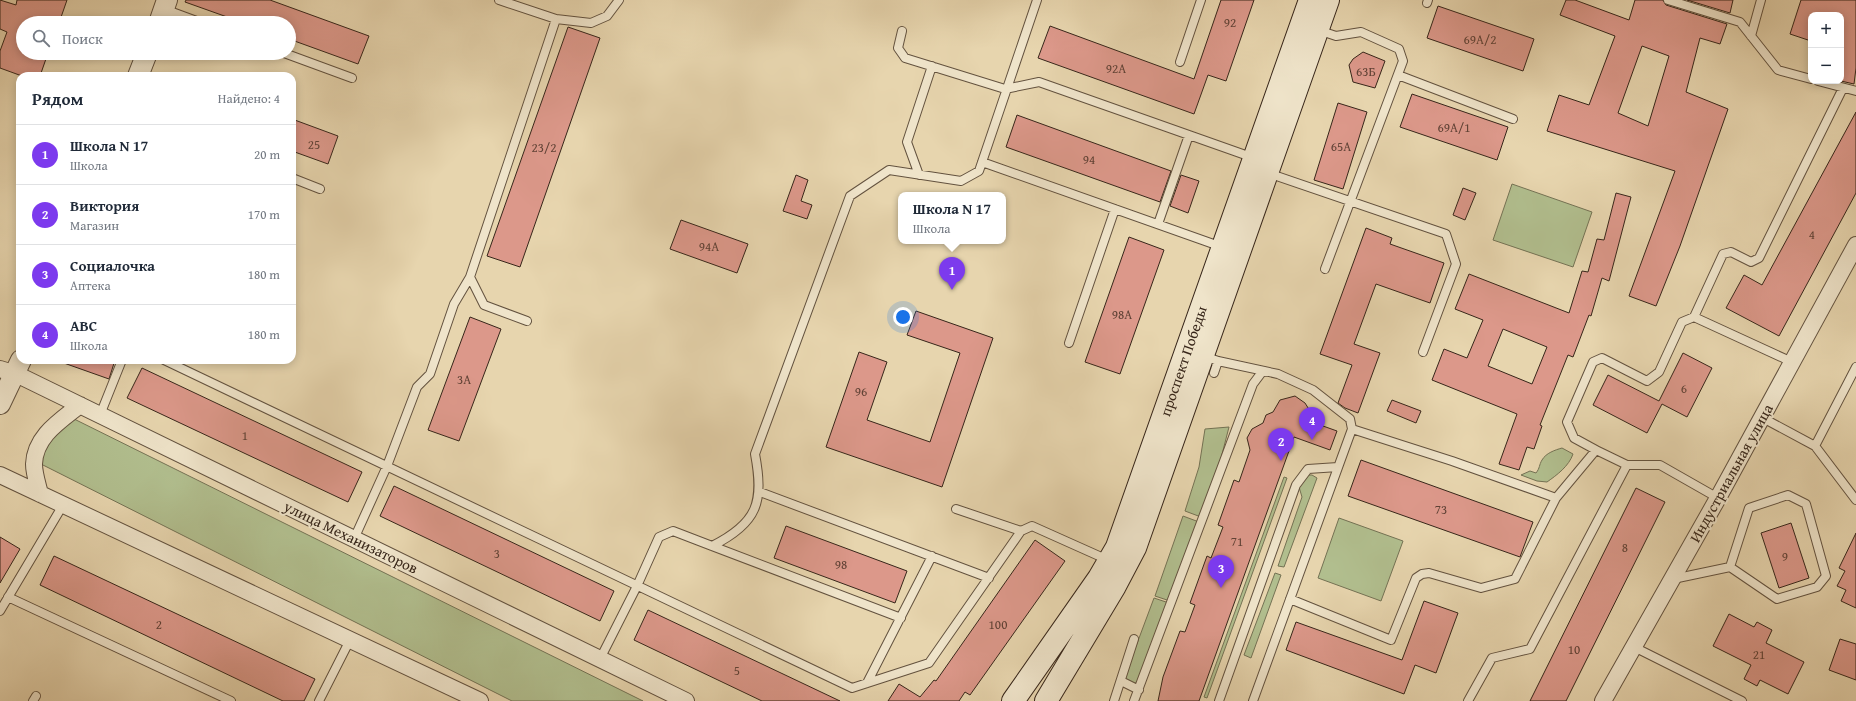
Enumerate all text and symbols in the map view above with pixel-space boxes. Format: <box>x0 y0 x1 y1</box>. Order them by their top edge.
map controls <box>1808 12 1844 84</box>
button: + <box>1808 12 1844 48</box>
house number: 92 <box>1224 13 1236 32</box>
search box <box>16 16 296 60</box>
icon: search <box>30 27 52 49</box>
text: Поиск <box>62 28 103 49</box>
house number: 69А/2 <box>1464 30 1496 49</box>
button: − <box>1808 48 1844 84</box>
house number: 92А <box>1106 59 1126 78</box>
house number: 63Б <box>1356 62 1376 81</box>
text: Рядом <box>32 86 83 111</box>
text: Найдено: 4 <box>218 89 280 108</box>
house number: 69А/1 <box>1438 118 1470 137</box>
text: Школа N 17 <box>70 135 148 156</box>
house number: 25 <box>308 135 320 154</box>
house number: 65А <box>1331 137 1351 156</box>
house number: 23/2 <box>532 138 556 157</box>
text: 1 <box>42 145 48 164</box>
text: 20 m <box>254 145 280 164</box>
house number: 94 <box>1083 150 1095 169</box>
text: Школа <box>70 156 108 175</box>
popup <box>898 192 1006 244</box>
text: Виктория <box>70 195 139 216</box>
text: Школа N 17 <box>913 198 991 219</box>
text: 2 <box>42 205 48 224</box>
text: 170 m <box>248 205 280 224</box>
text: Магазин <box>70 216 119 235</box>
text: Школа <box>913 219 951 238</box>
house number: 4 <box>1809 225 1815 244</box>
house number: 94А <box>699 237 719 256</box>
text: Социалочка <box>70 255 155 276</box>
pin: 1 <box>939 257 965 290</box>
text: 3 <box>42 265 48 284</box>
text: 180 m <box>248 265 280 284</box>
text: Аптека <box>70 276 111 295</box>
street label: проспект Победы <box>1154 303 1212 419</box>
house number: 98А <box>1112 305 1132 324</box>
your location <box>893 307 913 327</box>
text: АВС <box>70 315 97 336</box>
text: 4 <box>42 325 48 344</box>
text: 180 m <box>248 325 280 344</box>
text: Школа <box>70 336 108 355</box>
house number: 3А <box>457 370 471 389</box>
house number: 6 <box>1681 379 1687 398</box>
house number: 96 <box>855 382 867 401</box>
street label: Индустриальная улица <box>1684 399 1778 546</box>
pin: 4 <box>1299 407 1325 440</box>
house number: 1 <box>242 426 248 445</box>
pin: 2 <box>1268 428 1294 461</box>
street label: улица Механизаторов <box>280 495 421 579</box>
house number: 73 <box>1435 500 1447 519</box>
house number: 71 <box>1231 532 1243 551</box>
house number: 8 <box>1622 538 1628 557</box>
house number: 3 <box>494 544 500 563</box>
house number: 9 <box>1782 547 1788 566</box>
house number: 98 <box>835 555 847 574</box>
pin: 3 <box>1208 555 1234 588</box>
house number: 2 <box>156 615 162 634</box>
house number: 100 <box>989 615 1007 634</box>
house number: 10 <box>1568 640 1580 659</box>
house number: 21 <box>1753 645 1765 664</box>
house number: 5 <box>734 661 740 680</box>

